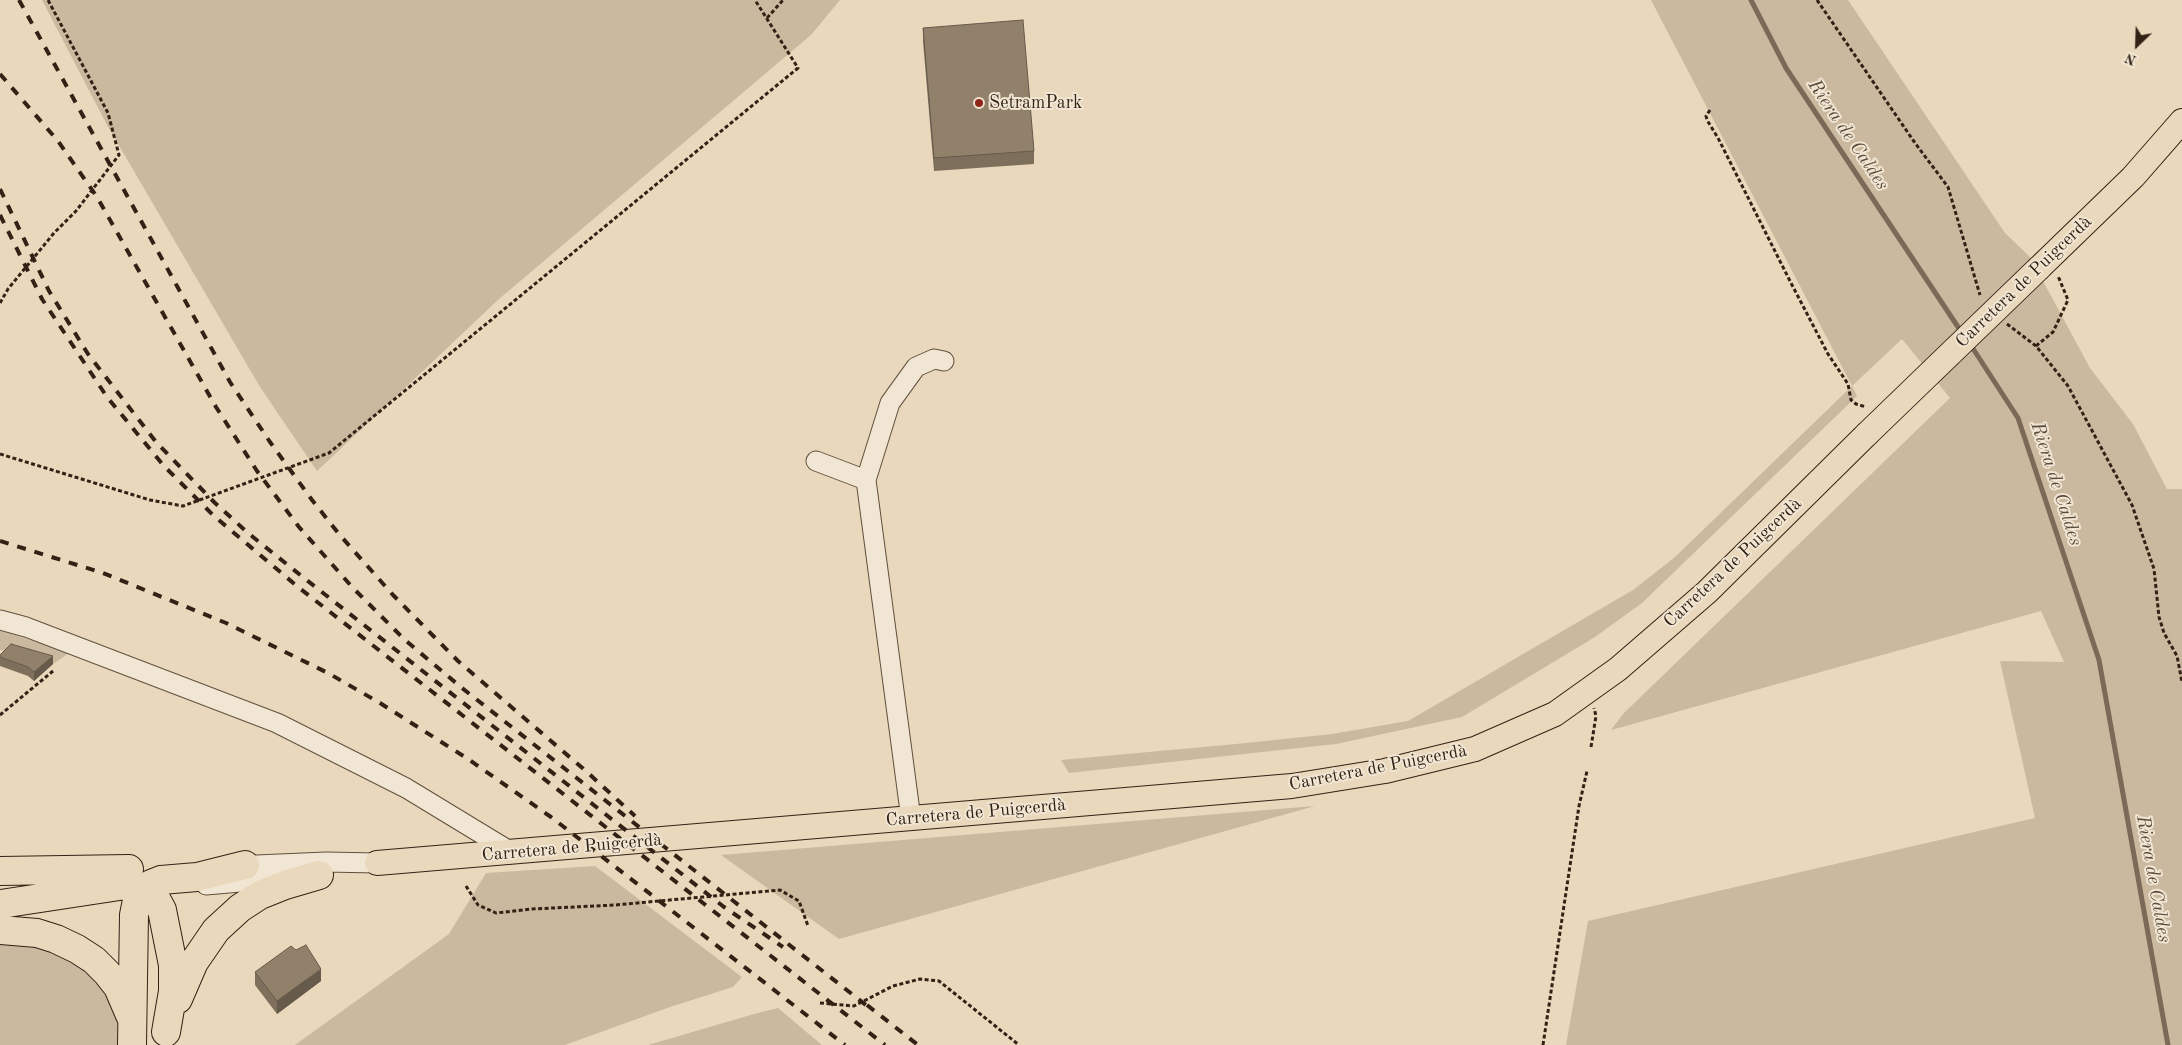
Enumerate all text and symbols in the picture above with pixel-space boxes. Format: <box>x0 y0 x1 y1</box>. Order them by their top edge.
north arrow <box>2112 20 2162 70</box>
text: N <box>2123 50 2139 67</box>
water label: Riera de Caldes <box>1802 75 1894 195</box>
place label: SetramPark <box>989 92 1082 114</box>
marker: SetramPark <box>973 97 985 109</box>
street label: Carretera de Puigcerdà <box>1951 211 2097 353</box>
water label: Riera de Caldes <box>2025 419 2087 549</box>
street label: Carretera de Puigcerdà <box>1660 493 1806 633</box>
street label: Carretera de Puigcerdà <box>1287 740 1469 796</box>
street label: Carretera de Puigcerdà <box>885 794 1067 832</box>
water label: Riera de Caldes <box>2131 814 2175 944</box>
street label: Carretera de Puigcerdà <box>481 829 663 867</box>

